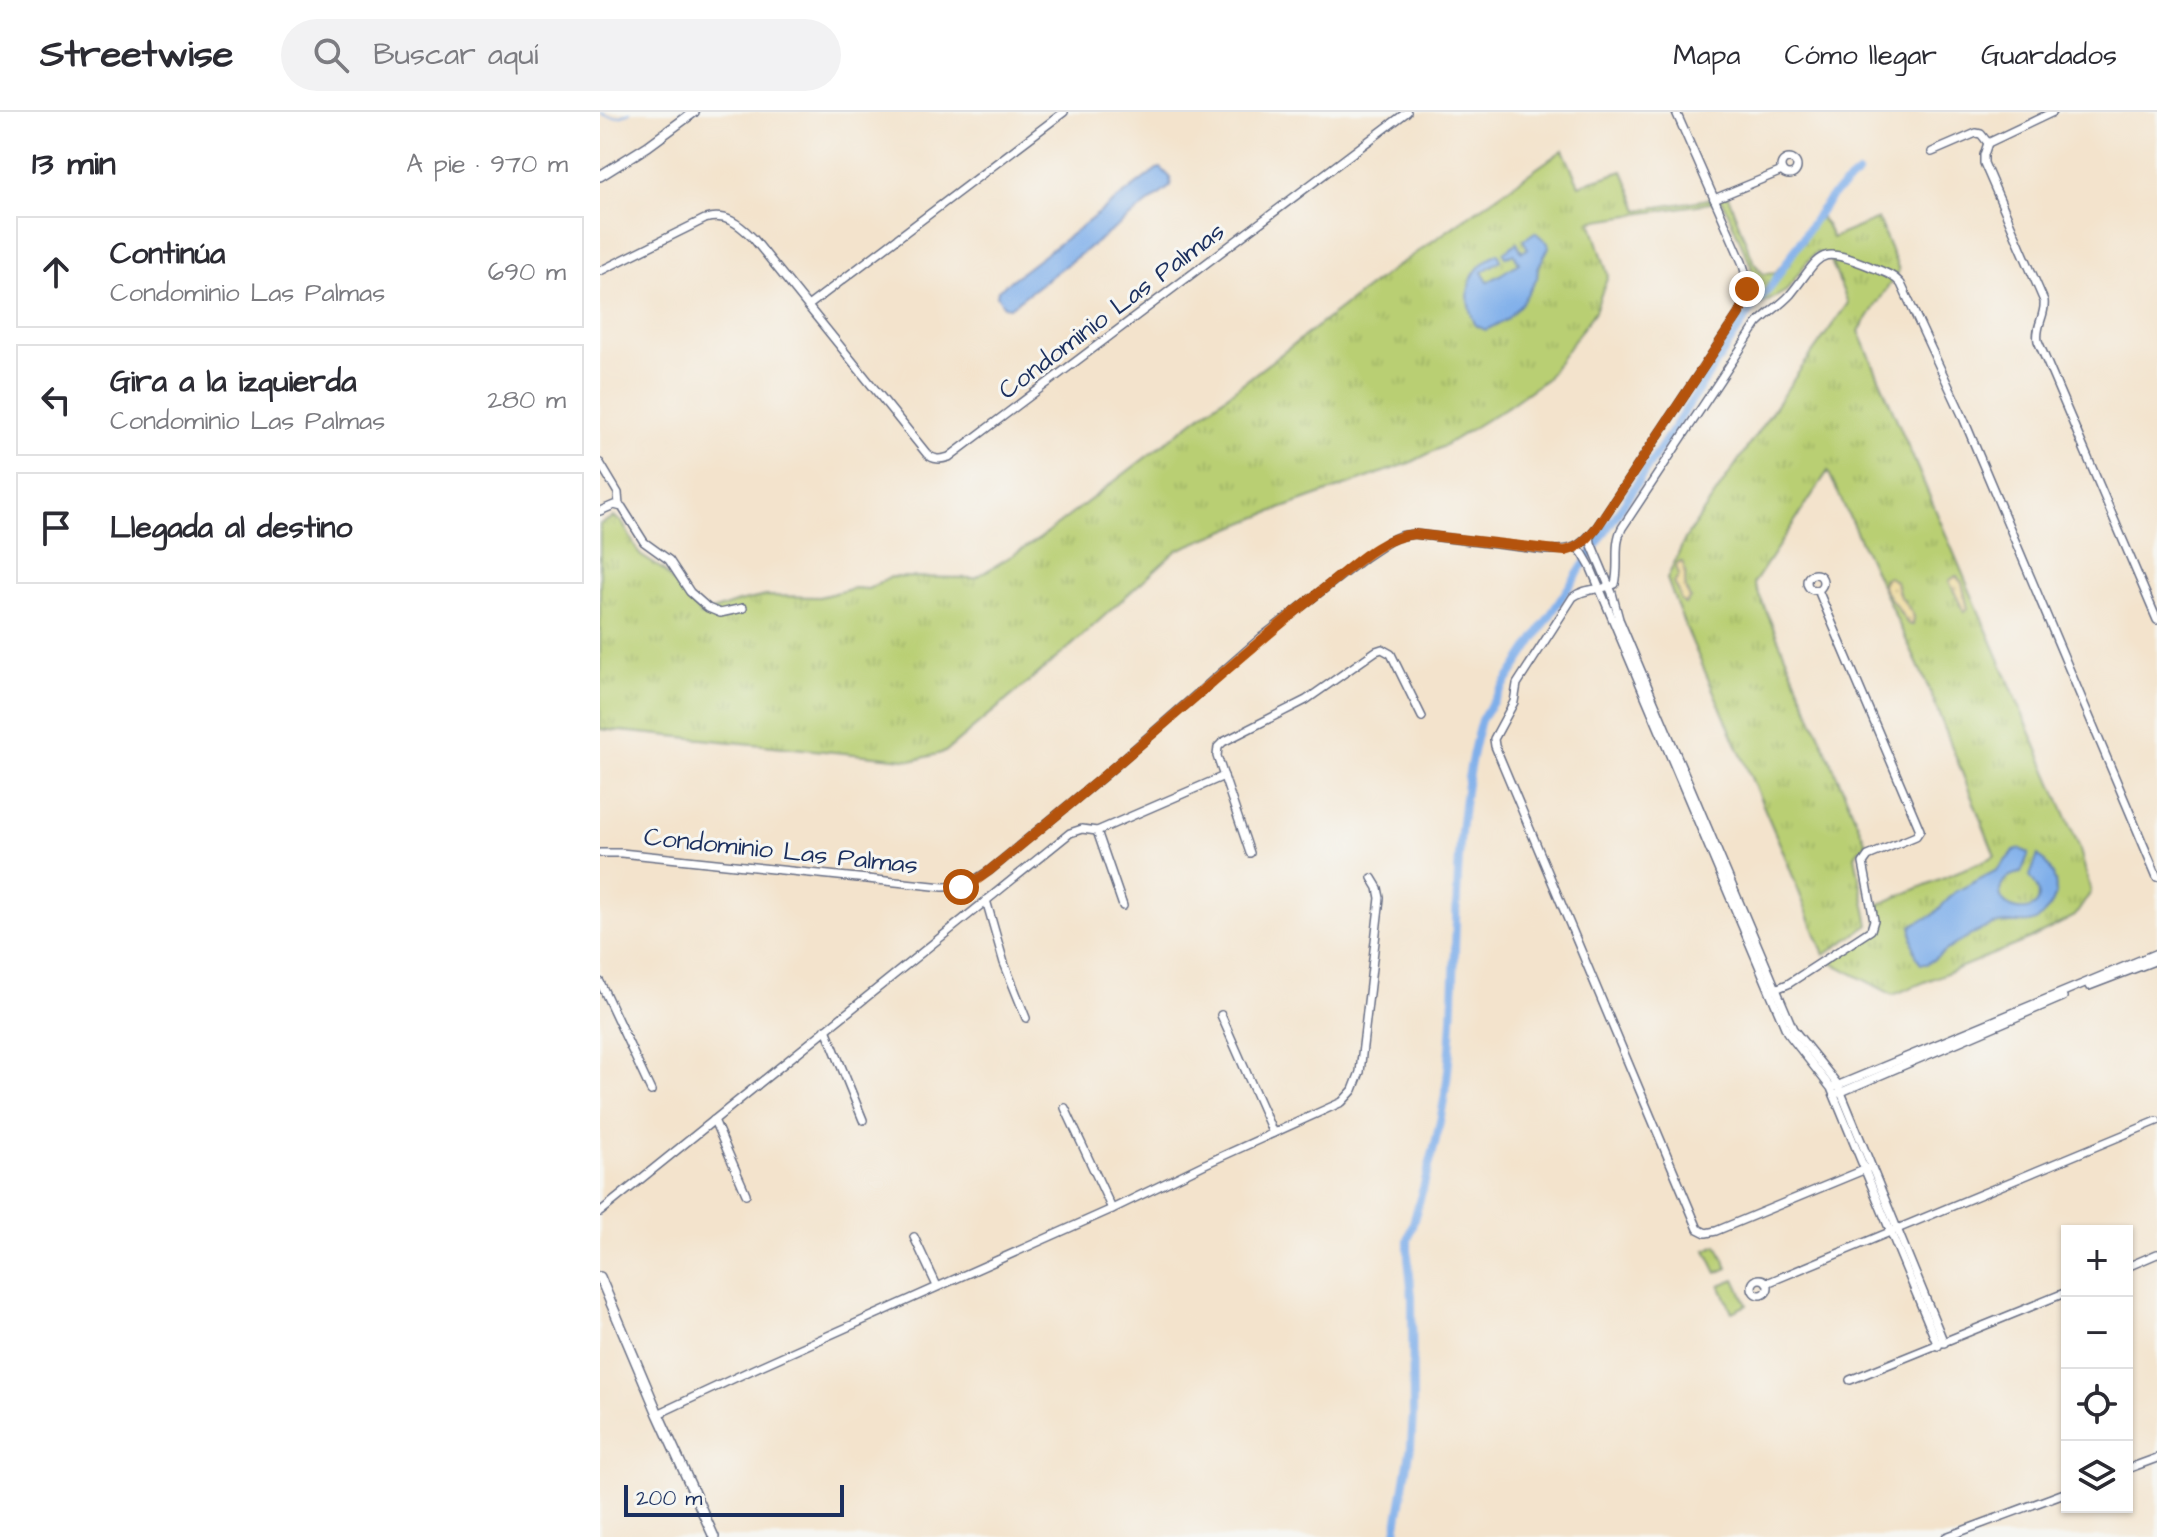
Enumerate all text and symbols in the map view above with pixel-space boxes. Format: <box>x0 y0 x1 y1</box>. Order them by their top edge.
search box <box>281 19 841 91</box>
text: Streetwise <box>40 29 233 81</box>
icon: search <box>309 33 353 77</box>
text: Buscar aquí <box>373 34 538 76</box>
text: Mapa <box>1673 36 1741 75</box>
text: Cómo llegar <box>1785 36 1937 75</box>
text: Guardados <box>1981 36 2117 75</box>
text: 13 min <box>32 140 116 188</box>
text: A pie · 970 m <box>406 146 568 182</box>
street label: Condominio Las Palmas <box>991 214 1232 408</box>
text: Continúa <box>110 233 225 275</box>
icon: ahead <box>34 250 78 294</box>
text: 690 m <box>488 254 566 290</box>
route end <box>1729 271 1765 307</box>
text: Condominio Las Palmas <box>110 275 385 311</box>
text: Gira a la izquierda <box>110 361 356 403</box>
icon: left <box>34 378 78 422</box>
text: 280 m <box>487 382 566 418</box>
text: Condominio Las Palmas <box>110 403 385 439</box>
icon: arrive <box>34 506 78 550</box>
text: Llegada al destino <box>110 507 352 549</box>
street label: Condominio Las Palmas <box>642 819 920 883</box>
route start <box>943 869 979 905</box>
map controls <box>2061 1225 2133 1513</box>
button: + <box>2061 1225 2133 1297</box>
button: − <box>2061 1297 2133 1369</box>
button: locate <box>2061 1369 2133 1441</box>
button: layers <box>2061 1441 2133 1513</box>
scale bar <box>624 1481 844 1517</box>
text: 200 m <box>636 1483 702 1514</box>

